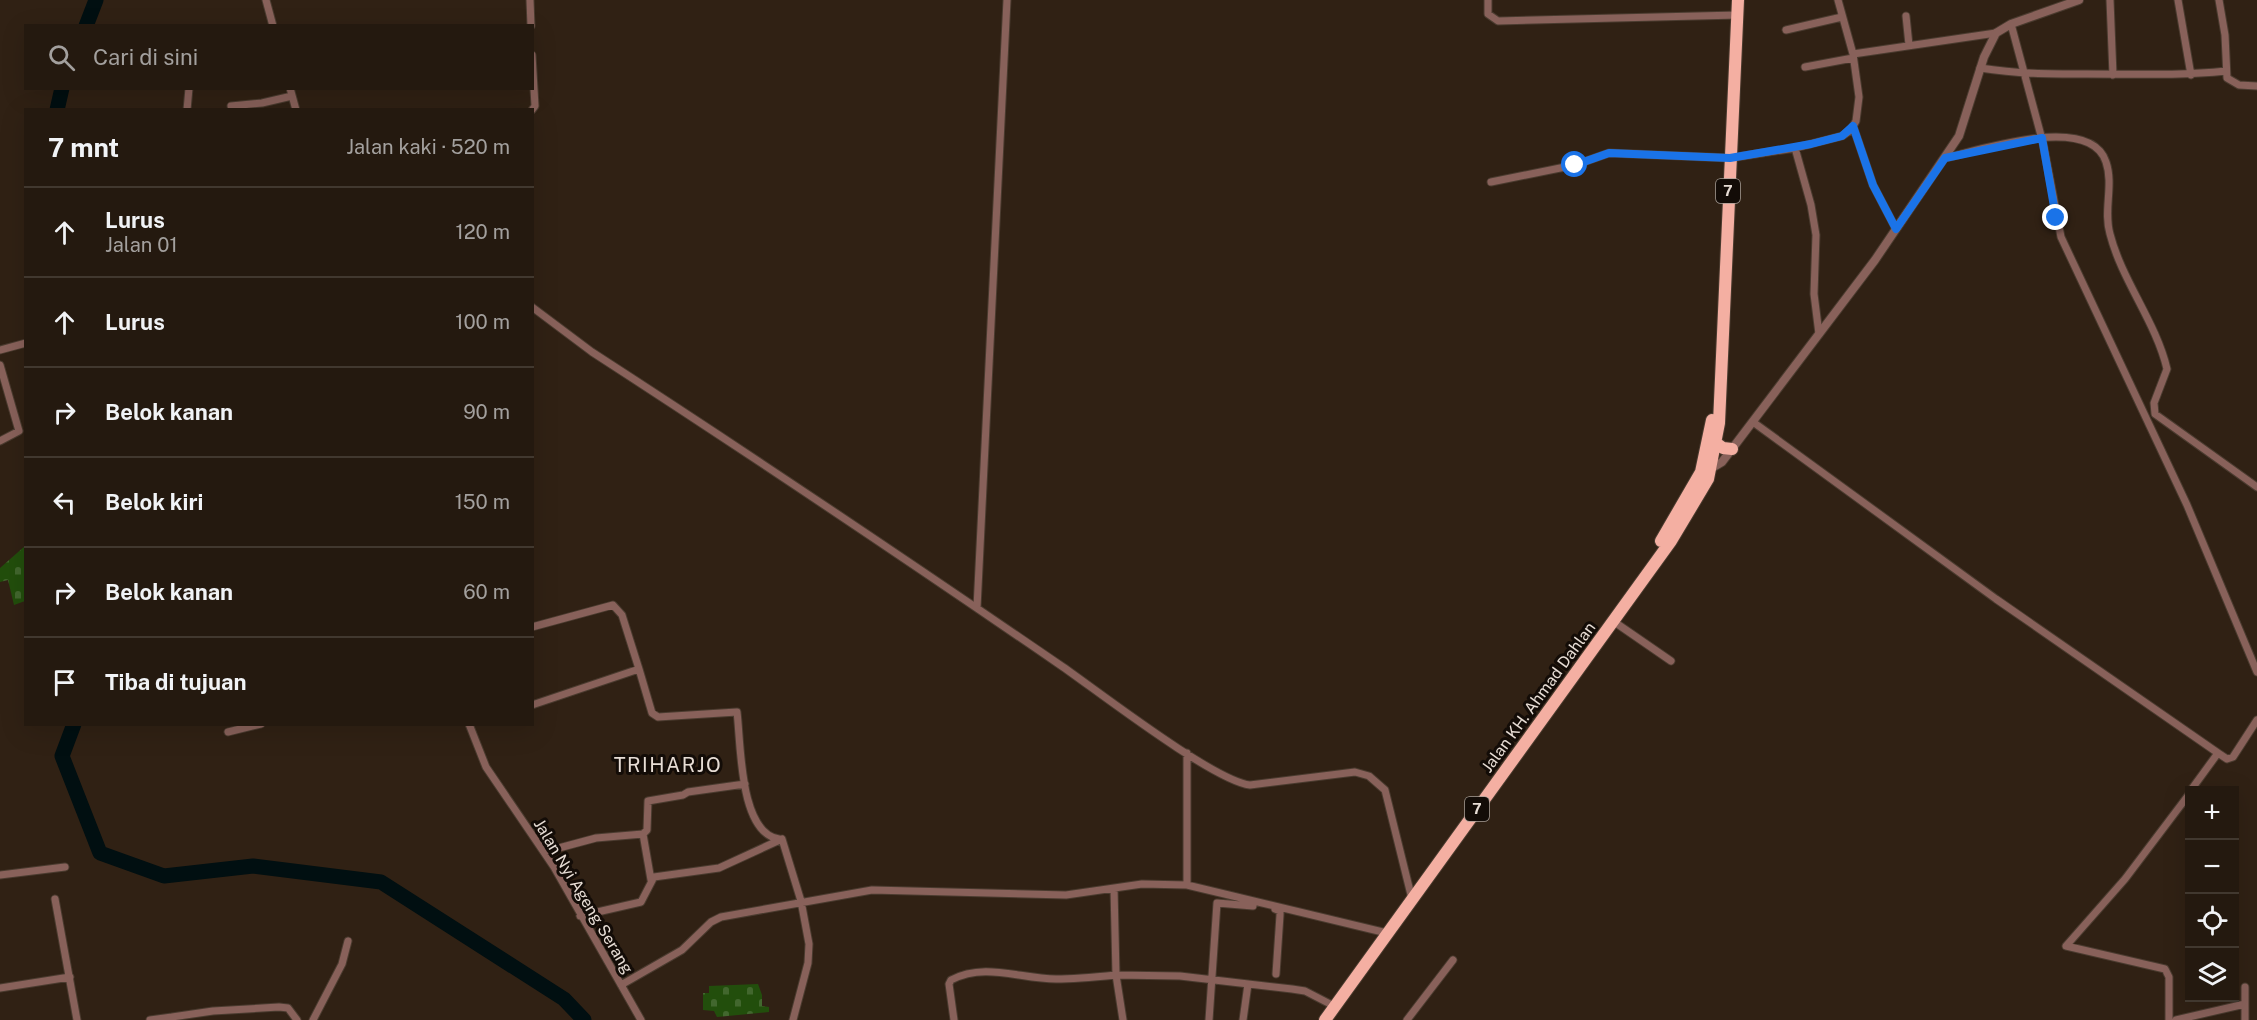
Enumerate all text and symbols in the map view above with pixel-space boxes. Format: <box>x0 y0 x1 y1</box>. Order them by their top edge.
search box <box>24 24 534 90</box>
icon: search <box>45 41 78 74</box>
text: Cari di sini <box>93 44 198 70</box>
text: 7 mnt <box>48 132 119 163</box>
text: Jalan kaki · 520 m <box>346 135 510 159</box>
route start <box>1561 151 1587 177</box>
road number: 7 <box>1716 179 1740 203</box>
route end <box>2042 204 2068 230</box>
text: Lurus <box>105 207 165 233</box>
icon: ahead <box>48 216 81 249</box>
text: 120 m <box>456 220 510 244</box>
text: Jalan 01 <box>105 233 178 257</box>
icon: ahead <box>48 306 81 339</box>
text: Lurus <box>105 309 165 335</box>
text: 100 m <box>455 310 510 334</box>
icon: right <box>48 396 81 429</box>
text: Belok kanan <box>105 399 233 425</box>
text: 90 m <box>463 400 510 424</box>
icon: left <box>48 486 81 519</box>
text: Belok kiri <box>105 489 203 515</box>
text: 150 m <box>455 490 510 514</box>
icon: right <box>48 576 81 609</box>
text: Belok kanan <box>105 579 233 605</box>
text: 60 m <box>463 580 510 604</box>
street label: Jalan KH. Ahmad Dahlan <box>1478 618 1599 776</box>
icon: arrive <box>48 666 81 699</box>
text: Tiba di tujuan <box>105 669 246 695</box>
district label: TRIHARJO <box>614 753 722 777</box>
map controls <box>2185 786 2239 1002</box>
button: + <box>2185 786 2239 840</box>
road number: 7 <box>1465 797 1489 821</box>
street label: Jalan Nyi Ageng Serang <box>530 816 637 977</box>
button: − <box>2185 840 2239 894</box>
button: locate <box>2185 894 2239 948</box>
button: layers <box>2185 948 2239 1002</box>

